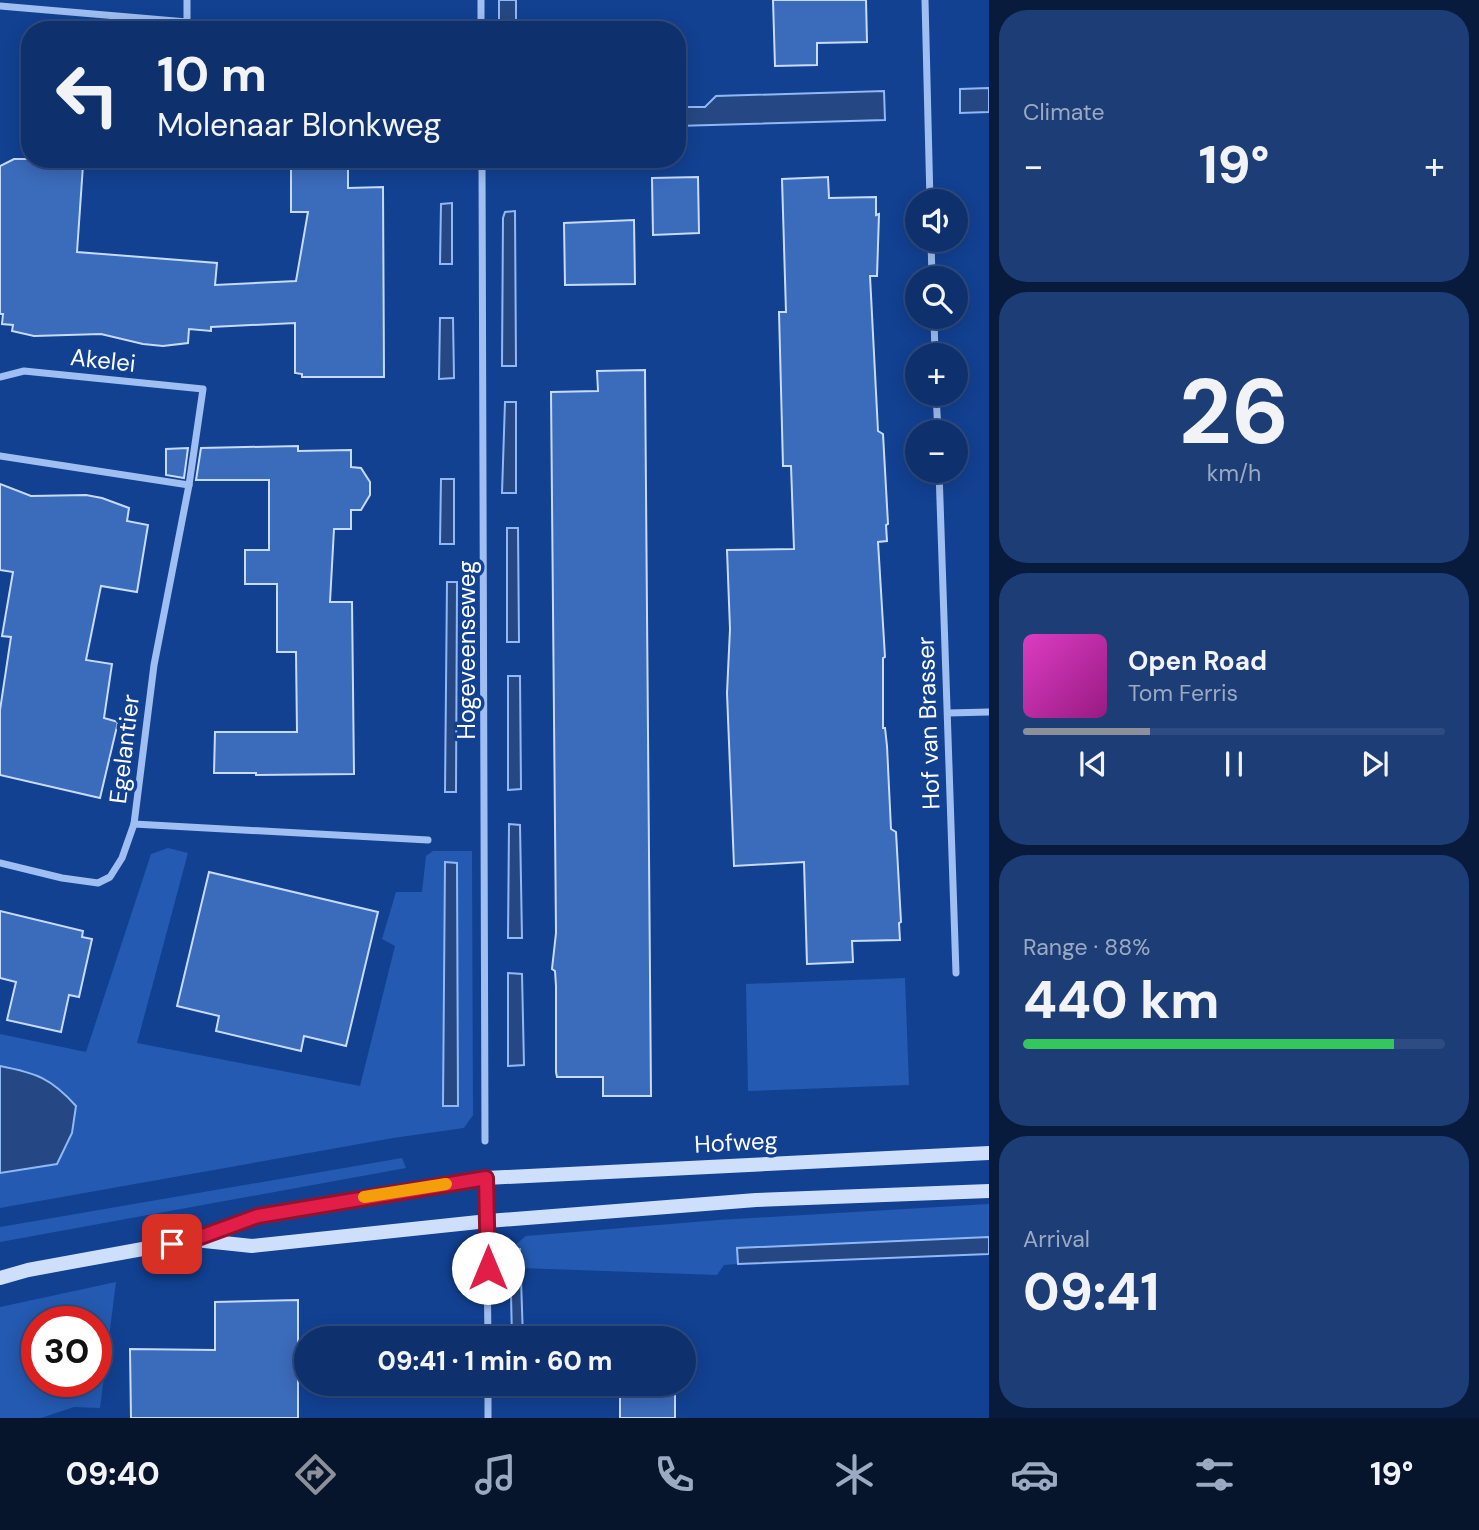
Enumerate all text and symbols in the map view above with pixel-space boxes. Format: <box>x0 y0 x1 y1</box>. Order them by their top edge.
text: 10 m <box>157 42 267 106</box>
icon: left <box>42 49 133 140</box>
text: Climate <box>1023 97 1105 127</box>
text: Molenaar Blonkweg <box>157 104 441 146</box>
text: 19° <box>1198 131 1270 199</box>
text: − <box>1023 141 1044 191</box>
text: + <box>1424 141 1445 191</box>
map controls <box>905 189 968 483</box>
button: sound <box>905 189 968 252</box>
button: search <box>905 266 968 329</box>
street label: Akelei <box>69 341 137 379</box>
button: + <box>905 343 968 406</box>
text: 26 <box>1179 353 1289 471</box>
button: − <box>905 420 968 483</box>
text: km/h <box>1207 458 1261 488</box>
street label: Hogeveenseweg <box>451 560 482 740</box>
street label: Hof van Brasser <box>909 636 947 810</box>
text: Open Road <box>1128 644 1267 678</box>
text: Tom Ferris <box>1128 678 1238 708</box>
street label: Egelantier <box>102 692 146 805</box>
icon: previous <box>1074 745 1112 783</box>
icon: pause <box>1215 745 1253 783</box>
icon: next <box>1356 745 1394 783</box>
text: Range · 88% <box>1023 932 1150 962</box>
text: 440 km <box>1023 966 1220 1034</box>
street label: Hofweg <box>693 1124 779 1160</box>
pin <box>142 1214 202 1274</box>
text: Arrival <box>1023 1224 1090 1254</box>
icon: arrive <box>153 1225 191 1263</box>
position arrow <box>451 1231 525 1305</box>
text: 09:41 <box>1023 1258 1160 1326</box>
speed limit sign: 30 <box>21 1306 112 1397</box>
text: 09:41 · 1 min · 60 m <box>378 1344 612 1378</box>
icon: directions <box>291 1450 340 1499</box>
icon: music <box>471 1450 520 1499</box>
icon: phone <box>650 1450 699 1499</box>
icon: climate <box>830 1450 879 1499</box>
icon: car <box>1010 1450 1059 1499</box>
icon: filters <box>1190 1450 1239 1499</box>
text: 09:40 <box>65 1453 160 1495</box>
text: 19° <box>1370 1453 1413 1495</box>

